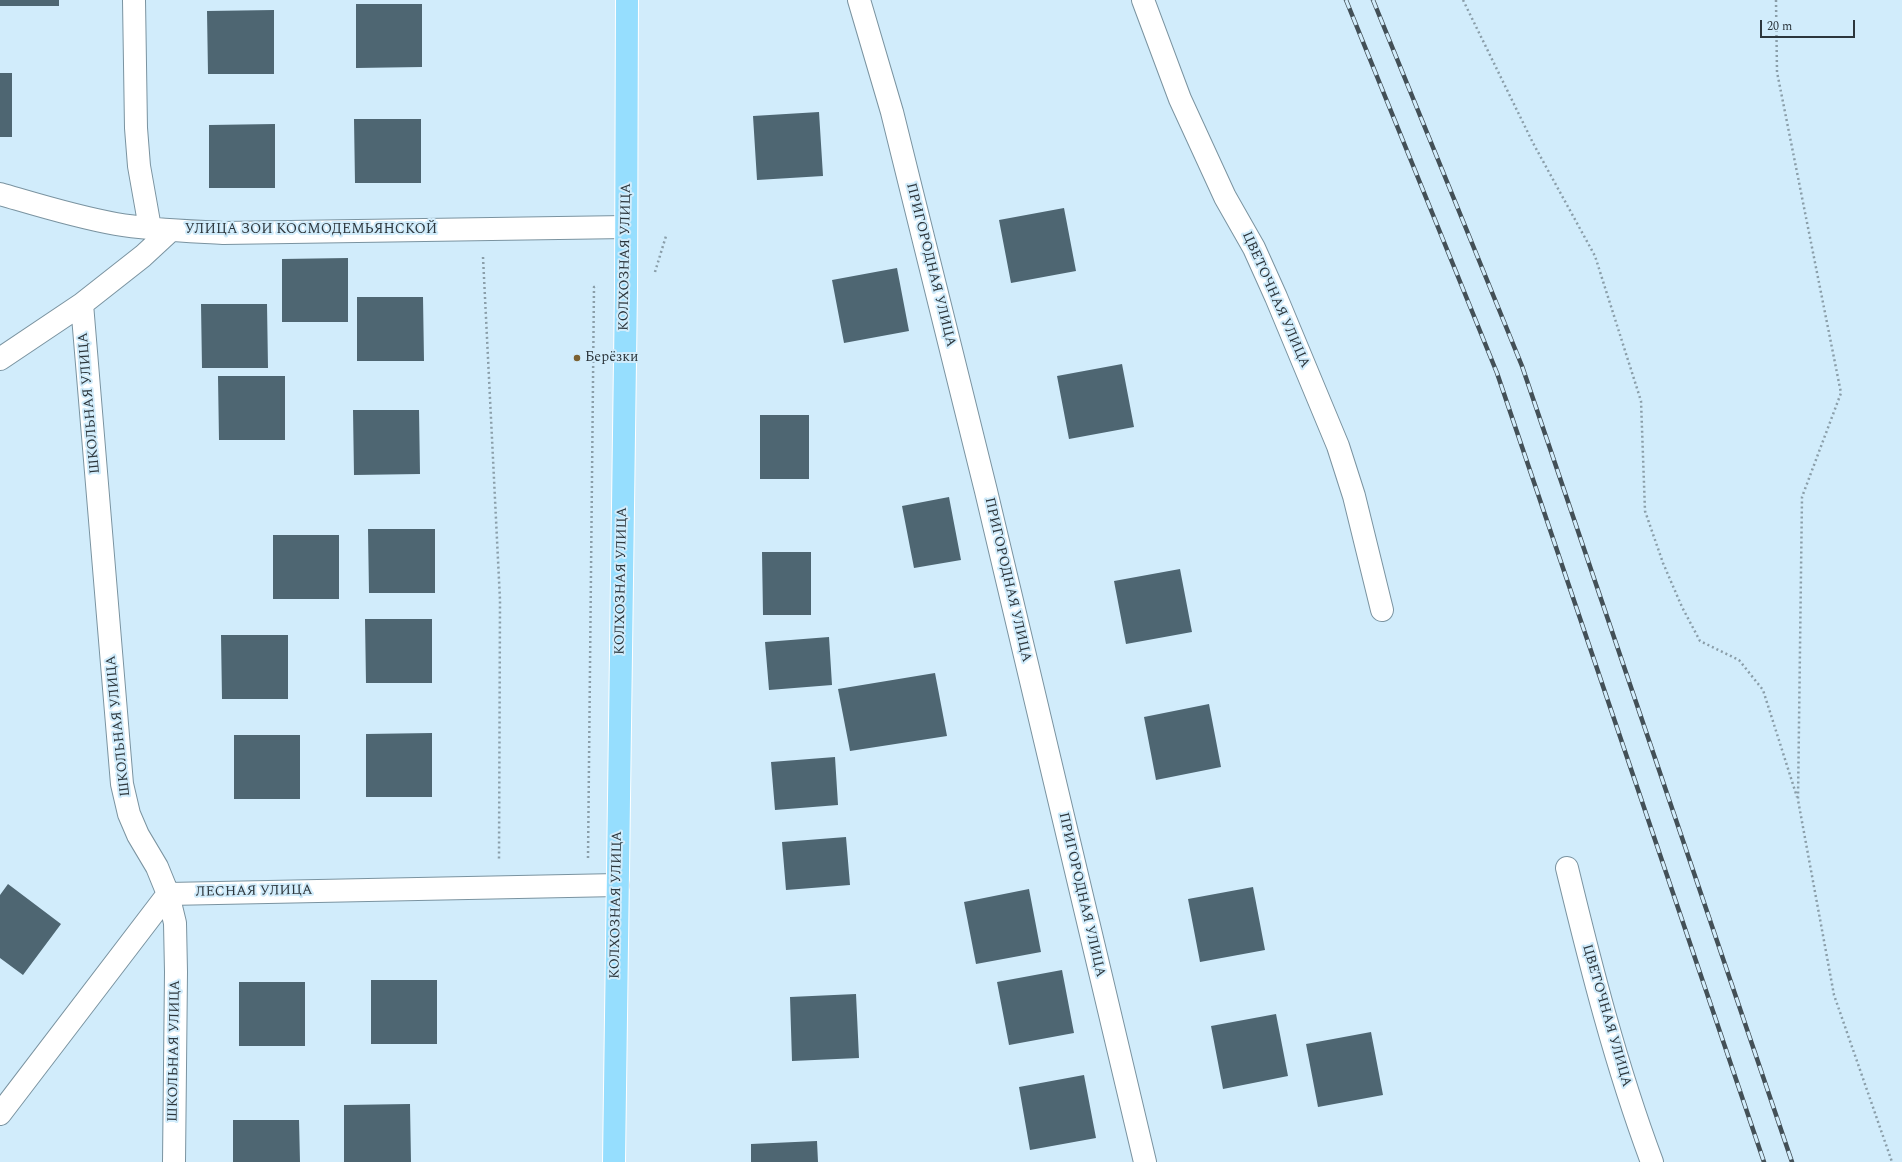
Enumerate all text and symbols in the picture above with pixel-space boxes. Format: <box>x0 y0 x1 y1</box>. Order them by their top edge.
scale bar <box>1762 12 1857 38</box>
text: 20 m <box>1767 17 1792 36</box>
street label: ПРИГОРОДНАЯ УЛИЦА <box>901 181 959 349</box>
street label: КОЛХОЗНАЯ УЛИЦА <box>616 183 636 331</box>
street label: УЛИЦА ЗОИ КОСМОДЕМЬЯНСКОЙ <box>185 222 437 238</box>
street label: ЦВЕТОЧНАЯ УЛИЦА <box>1237 229 1313 371</box>
street label: ШКОЛЬНАЯ УЛИЦА <box>75 332 105 474</box>
place label: Берёзки <box>585 350 638 366</box>
marker: Берёзки <box>572 353 582 363</box>
street label: ПРИГОРОДНАЯ УЛИЦА <box>980 496 1034 664</box>
street label: КОЛХОЗНАЯ УЛИЦА <box>612 507 632 655</box>
street label: ШКОЛЬНАЯ УЛИЦА <box>103 655 135 797</box>
street label: ПРИГОРОДНАЯ УЛИЦА <box>1054 811 1108 979</box>
street label: КОЛХОЗНАЯ УЛИЦА <box>607 831 627 979</box>
street label: ЛЕСНАЯ УЛИЦА <box>195 883 313 901</box>
street label: ЦВЕТОЧНАЯ УЛИЦА <box>1578 943 1634 1089</box>
street label: ШКОЛЬНАЯ УЛИЦА <box>165 980 185 1122</box>

